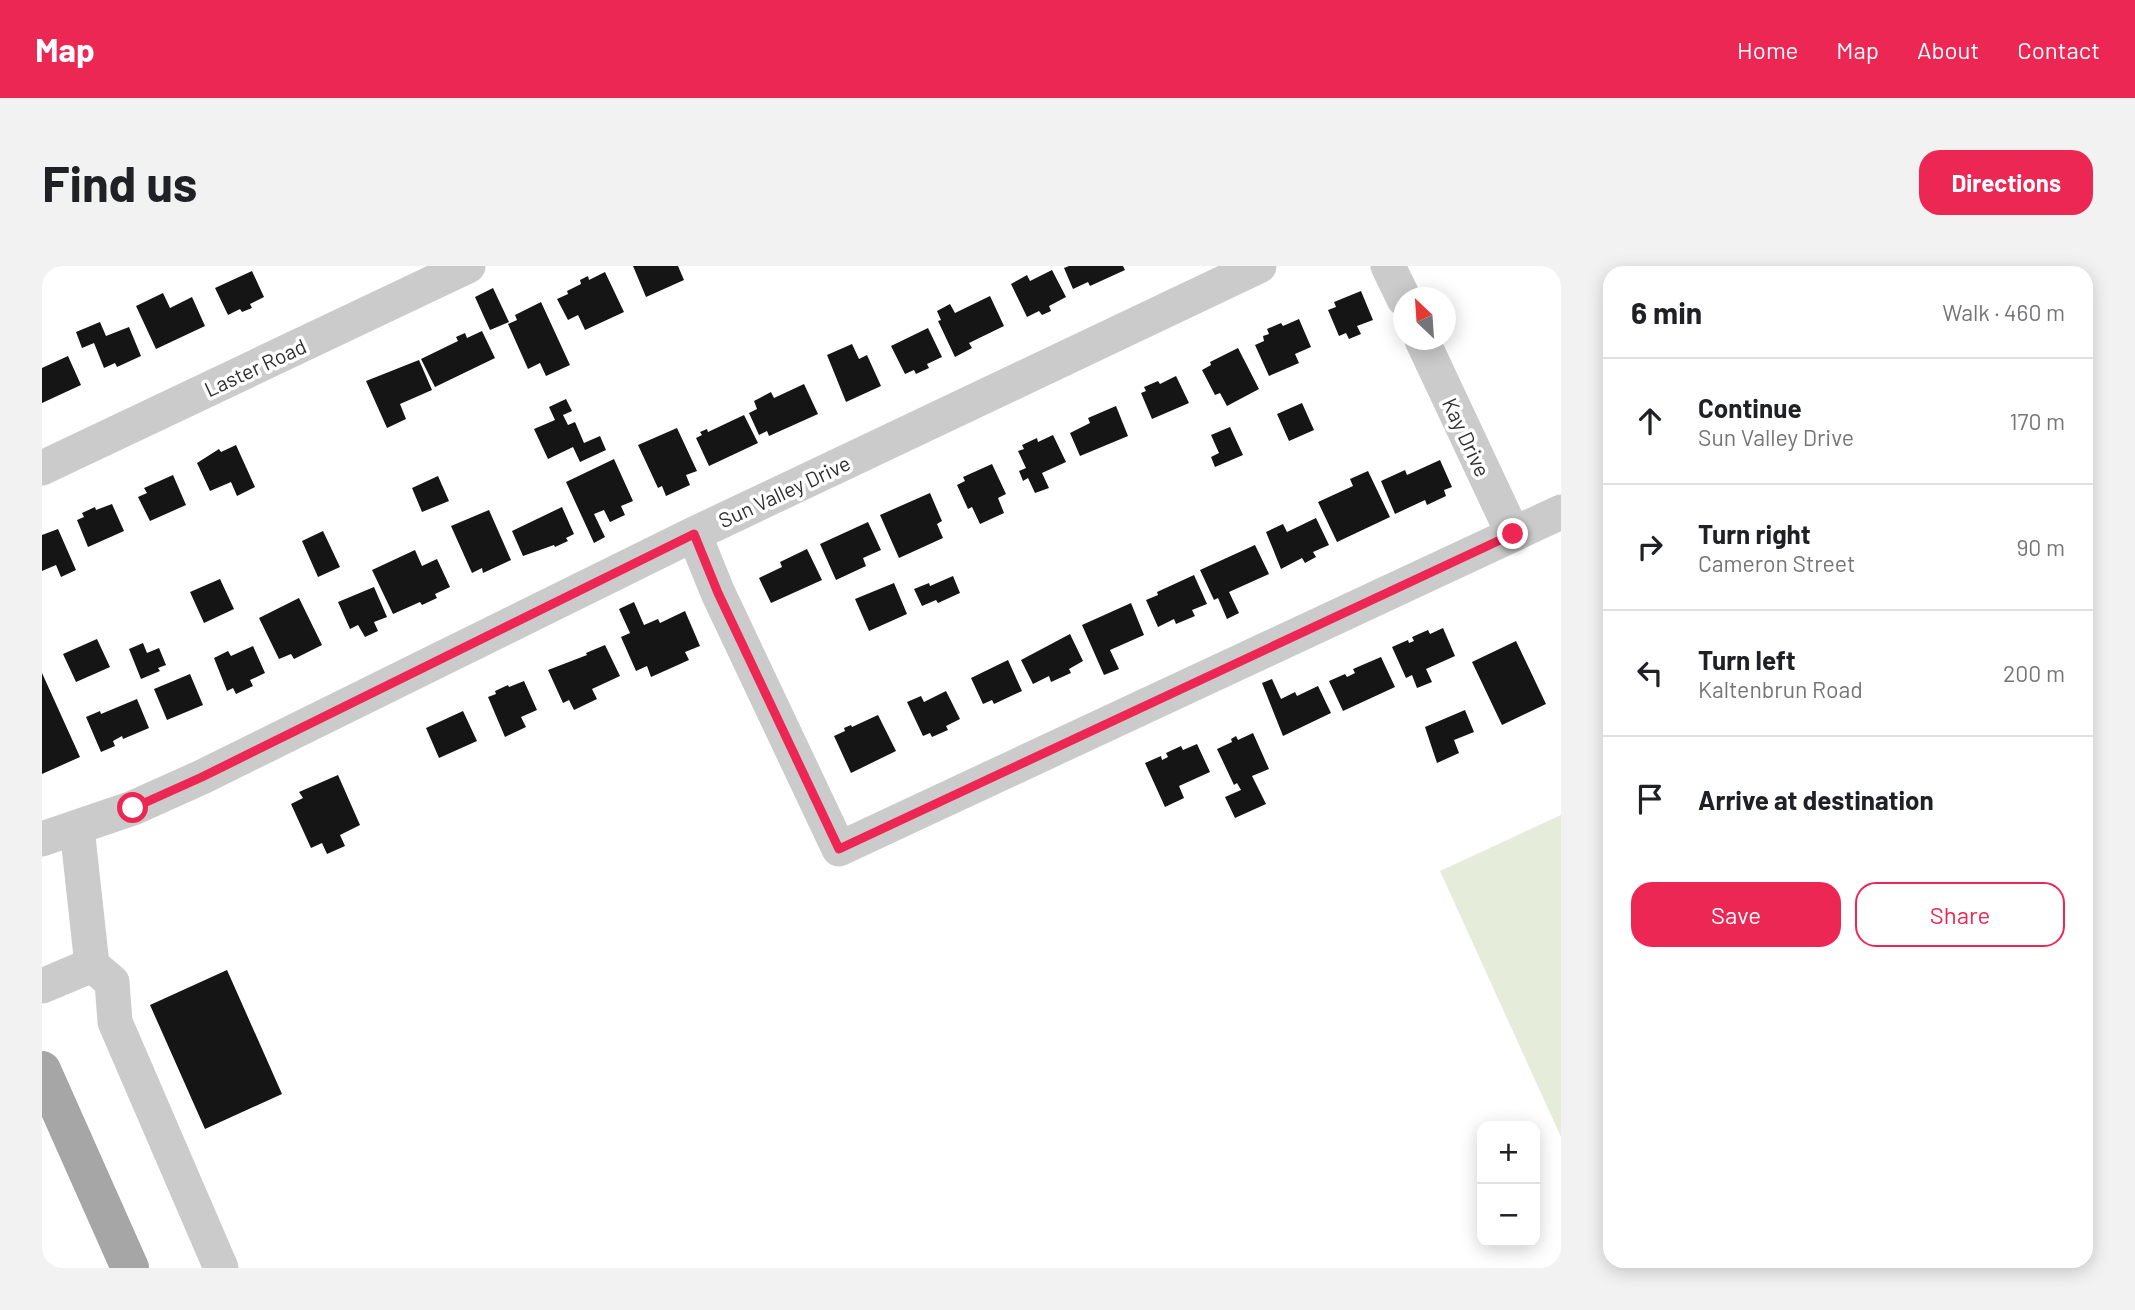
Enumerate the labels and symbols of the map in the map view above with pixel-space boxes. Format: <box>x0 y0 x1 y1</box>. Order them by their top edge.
north arrow <box>1393 287 1456 350</box>
street label: Laster Road <box>200 333 310 401</box>
street label: Kay Drive <box>1438 394 1496 480</box>
street label: Sun Valley Drive <box>714 450 854 532</box>
route end <box>1497 518 1528 549</box>
route start <box>117 792 148 823</box>

